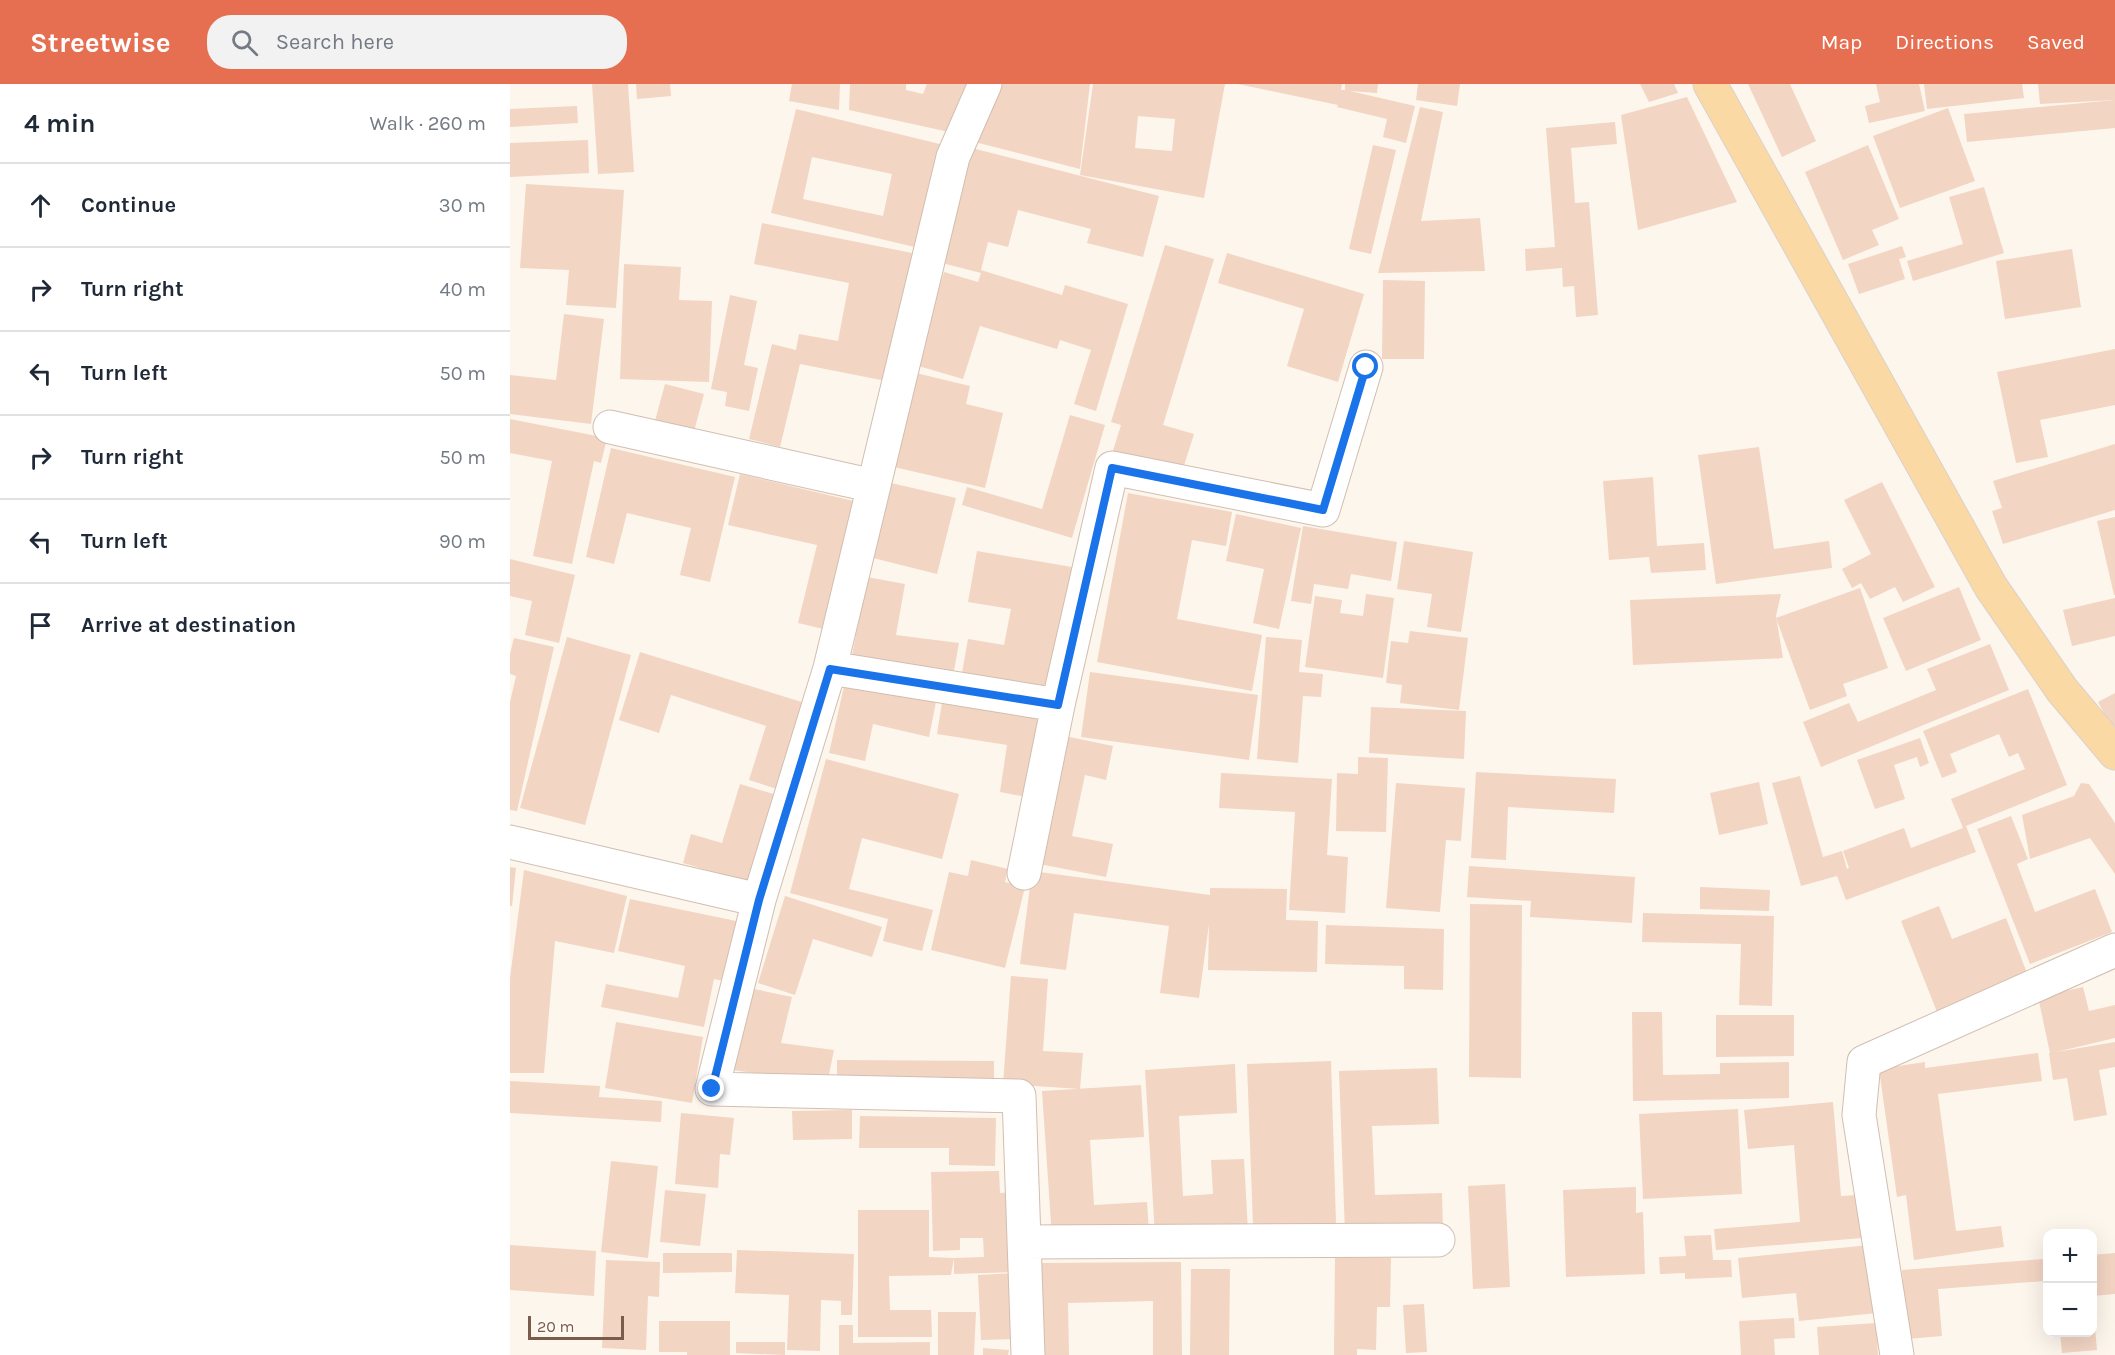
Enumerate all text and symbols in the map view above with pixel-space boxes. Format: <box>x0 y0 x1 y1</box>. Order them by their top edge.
search box <box>207 15 627 69</box>
text: Streetwise <box>30 26 171 59</box>
icon: search <box>228 26 261 59</box>
text: Search here <box>276 29 394 55</box>
text: Map <box>1821 30 1862 54</box>
text: Directions <box>1895 30 1994 54</box>
text: Saved <box>2027 30 2085 54</box>
text: 4 min <box>24 108 95 139</box>
text: Walk · 260 m <box>369 112 486 135</box>
icon: ahead <box>24 189 57 222</box>
text: Continue <box>81 192 176 218</box>
text: 30 m <box>439 194 486 217</box>
icon: right <box>24 273 57 306</box>
text: Turn right <box>81 276 184 302</box>
text: 40 m <box>440 278 486 301</box>
route start <box>1352 353 1378 379</box>
icon: left <box>24 357 57 390</box>
text: Turn left <box>81 360 168 386</box>
text: 50 m <box>439 362 486 385</box>
icon: right <box>24 441 57 474</box>
text: Turn right <box>81 444 184 470</box>
text: 50 m <box>439 446 486 469</box>
icon: left <box>24 525 57 558</box>
text: Turn left <box>81 528 168 554</box>
text: 90 m <box>439 530 486 553</box>
icon: arrive <box>24 609 57 642</box>
text: Arrive at destination <box>81 612 296 638</box>
route end <box>698 1075 724 1101</box>
map controls <box>2043 1229 2097 1337</box>
button: + <box>2043 1229 2097 1283</box>
button: − <box>2043 1283 2097 1337</box>
scale bar <box>528 1313 624 1340</box>
text: 20 m <box>537 1317 575 1336</box>

